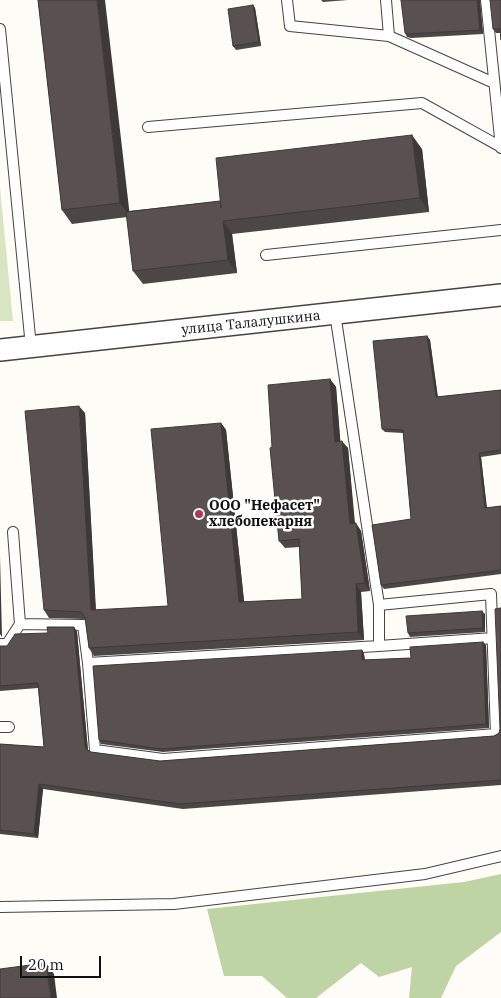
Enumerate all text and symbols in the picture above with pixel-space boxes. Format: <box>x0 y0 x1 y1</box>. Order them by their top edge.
street label: улица Талалушкина <box>181 307 321 339</box>
place label: ООО "Нефасет" хлебопекарня <box>209 498 320 530</box>
marker: ООО "Нефасет" хлебопекарня <box>193 508 205 520</box>
scale bar <box>22 946 104 978</box>
text: 20 m <box>28 955 64 974</box>

